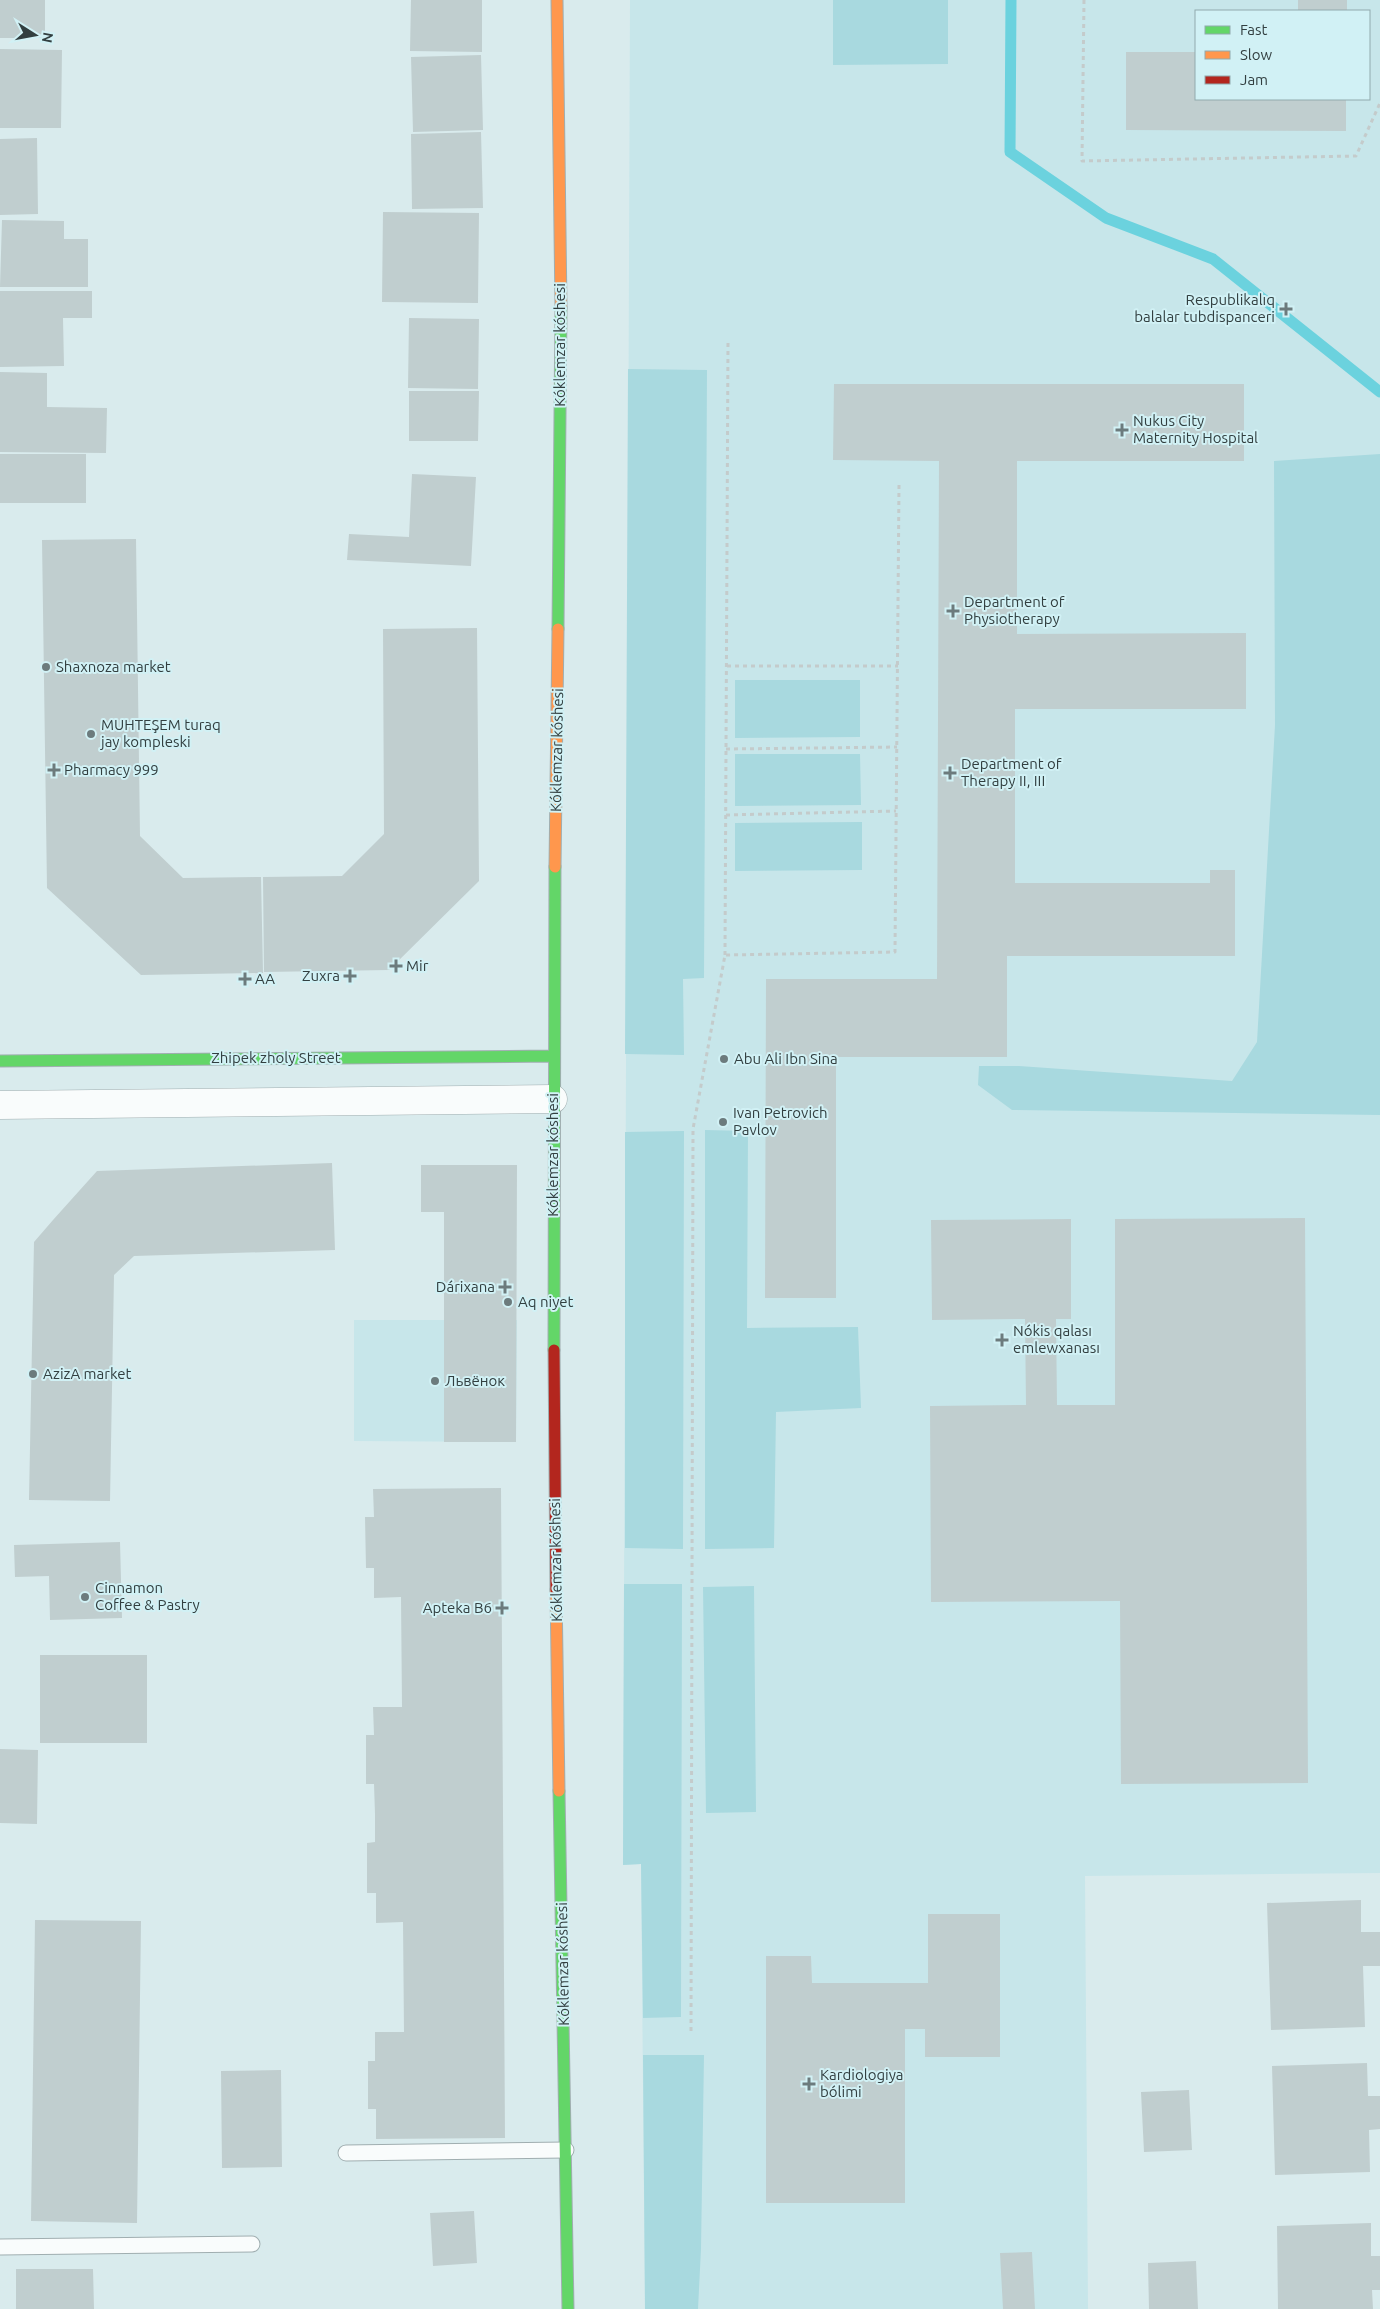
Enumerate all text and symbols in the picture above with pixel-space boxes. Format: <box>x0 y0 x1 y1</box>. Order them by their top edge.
north arrow <box>10 10 60 60</box>
legend <box>1195 10 1370 100</box>
text: Fast <box>1240 21 1268 38</box>
text: N <box>39 31 57 44</box>
text: Slow <box>1240 46 1273 63</box>
text: Jam <box>1240 71 1268 88</box>
street label: Kóklemzar kóshesi <box>551 283 568 407</box>
place label: Respublikalıq balalar tubdispanceri <box>1134 291 1275 325</box>
marker: Respublikalıq balalar tubdispanceri <box>1279 302 1293 316</box>
place label: Nukus City Maternity Hospital <box>1133 412 1258 446</box>
marker: Nukus City Maternity Hospital <box>1115 423 1129 437</box>
place label: Department of Physiotherapy <box>964 593 1065 627</box>
marker: Department of Physiotherapy <box>946 604 960 618</box>
place label: Shaxnoza market <box>56 658 171 675</box>
marker: Shaxnoza market <box>40 661 52 673</box>
street label: Kóklemzar kóshesi <box>547 688 566 812</box>
place label: MUHTEŞEM turaq jay kompleski <box>100 716 221 750</box>
marker: MUHTEŞEM turaq jay kompleski <box>85 728 97 740</box>
place label: Department of Therapy II, III <box>961 755 1062 789</box>
place label: Pharmacy 999 <box>64 761 159 778</box>
marker: Pharmacy 999 <box>48 764 60 776</box>
marker: Department of Therapy II, III <box>943 766 957 780</box>
place label: Mir <box>406 957 429 974</box>
marker: Mir <box>390 960 402 972</box>
place label: Zuxra <box>302 967 340 984</box>
place label: AA <box>255 970 275 987</box>
marker: Zuxra <box>344 970 356 982</box>
marker: AA <box>239 973 251 985</box>
street label: Zhipek zholy Street <box>211 1049 341 1066</box>
place label: Abu Ali Ibn Sina <box>734 1050 838 1067</box>
marker: Abu Ali Ibn Sina <box>718 1053 730 1065</box>
street label: Kóklemzar kóshesi <box>544 1093 561 1217</box>
place label: Ivan Petrovich Pavlov <box>733 1104 828 1138</box>
marker: Ivan Petrovich Pavlov <box>717 1116 729 1128</box>
place label: Dárixana <box>436 1278 495 1295</box>
marker: Dárixana <box>499 1281 511 1293</box>
place label: Aq niyet <box>518 1293 574 1310</box>
marker: Aq niyet <box>502 1296 514 1308</box>
place label: Nókis qalası emlewxanası <box>1013 1322 1100 1356</box>
marker: Nókis qalası emlewxanası <box>995 1333 1009 1347</box>
place label: AzizA market <box>43 1365 132 1382</box>
marker: AzizA market <box>27 1368 39 1380</box>
place label: Львёнок <box>445 1372 505 1389</box>
marker: Львёнок <box>429 1375 441 1387</box>
street label: Kóklemzar kóshesi <box>546 1498 565 1622</box>
place label: Cinnamon Coffee & Pastry <box>95 1579 200 1613</box>
marker: Cinnamon Coffee & Pastry <box>79 1591 91 1603</box>
place label: Apteka B6 <box>423 1599 492 1616</box>
marker: Apteka B6 <box>496 1602 508 1614</box>
street label: Kóklemzar kóshesi <box>553 1902 572 2026</box>
place label: Kardiologiya bólimi <box>820 2066 904 2100</box>
marker: Kardiologiya bólimi <box>802 2077 816 2091</box>

